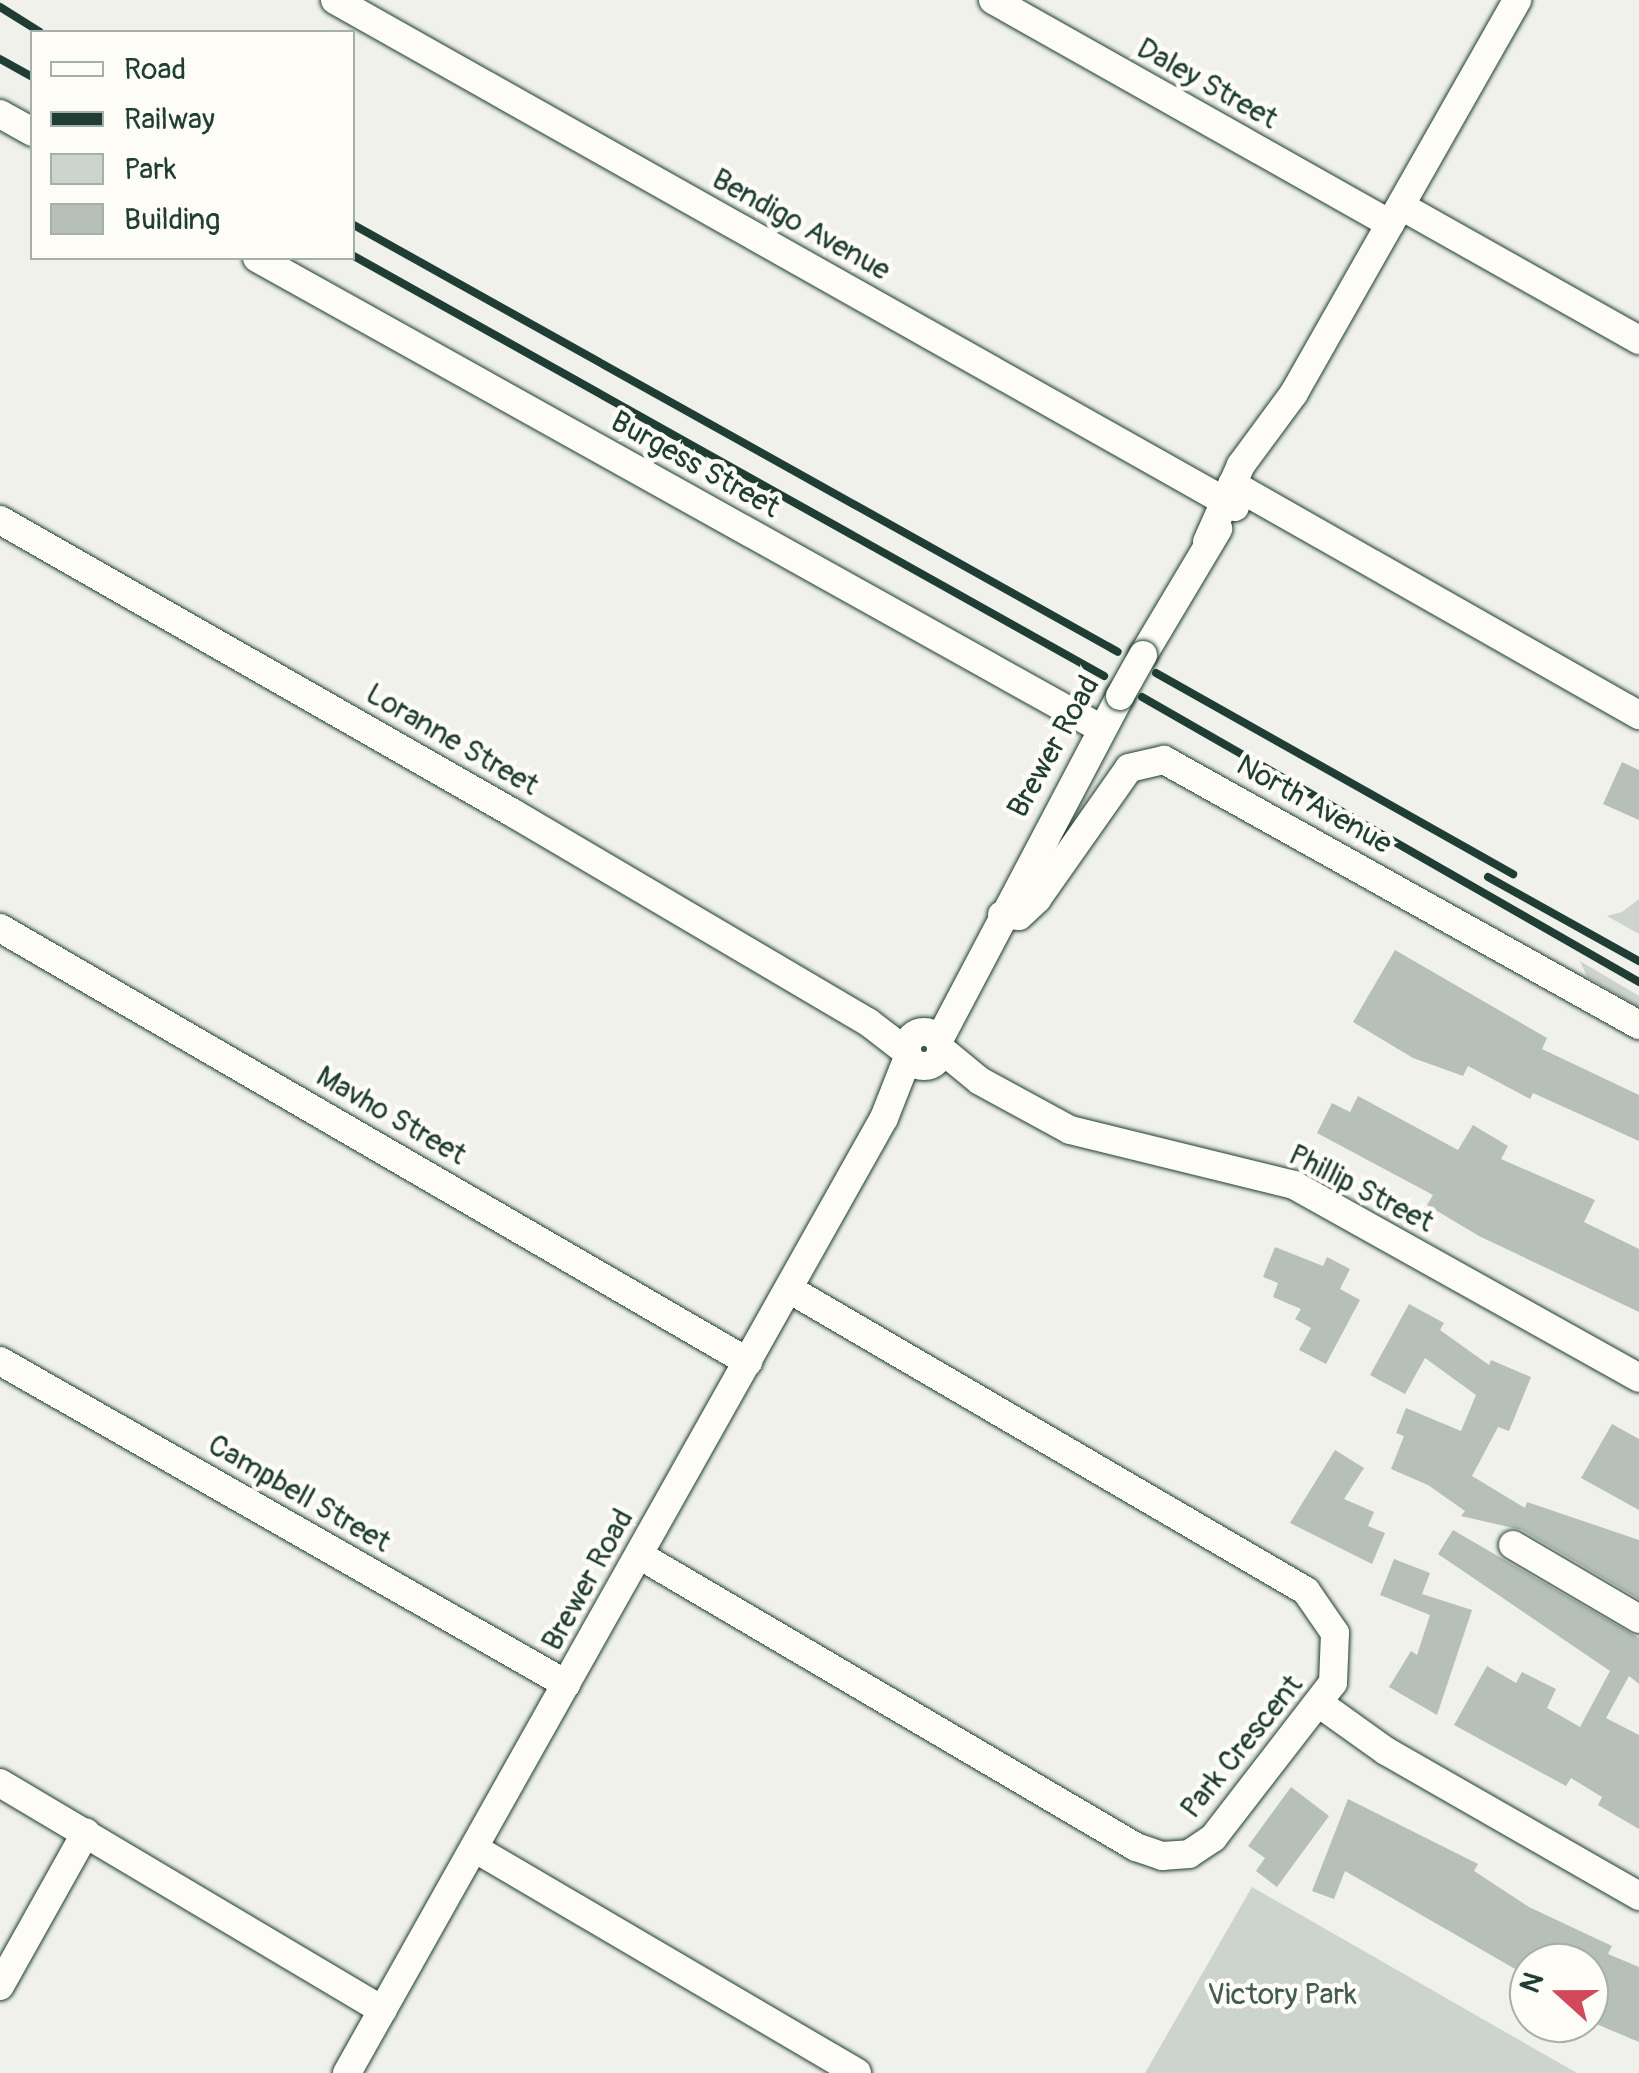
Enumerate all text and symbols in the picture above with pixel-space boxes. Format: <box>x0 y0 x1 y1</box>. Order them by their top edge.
legend <box>30 30 355 260</box>
street label: Daley Street <box>1130 31 1284 137</box>
text: Road <box>124 51 186 88</box>
text: Railway <box>124 101 215 138</box>
text: Park <box>124 151 177 188</box>
street label: Bendigo Avenue <box>706 161 896 289</box>
text: Building <box>124 201 220 238</box>
street label: Burgess Street <box>604 404 786 526</box>
street label: Brewer Road <box>1000 670 1108 824</box>
street label: Loranne Street <box>359 676 545 804</box>
street label: North Avenue <box>1230 748 1398 862</box>
street label: Mavho Street <box>310 1059 472 1173</box>
street label: Phillip Street <box>1282 1137 1440 1241</box>
street label: Campbell Street <box>201 1427 397 1561</box>
street label: Brewer Road <box>534 1503 642 1657</box>
street label: Park Crescent <box>1173 1668 1311 1826</box>
north arrow <box>1509 1943 1609 2043</box>
text: N <box>1513 1968 1552 1998</box>
park label: Victory Park <box>1207 1977 1357 2013</box>

